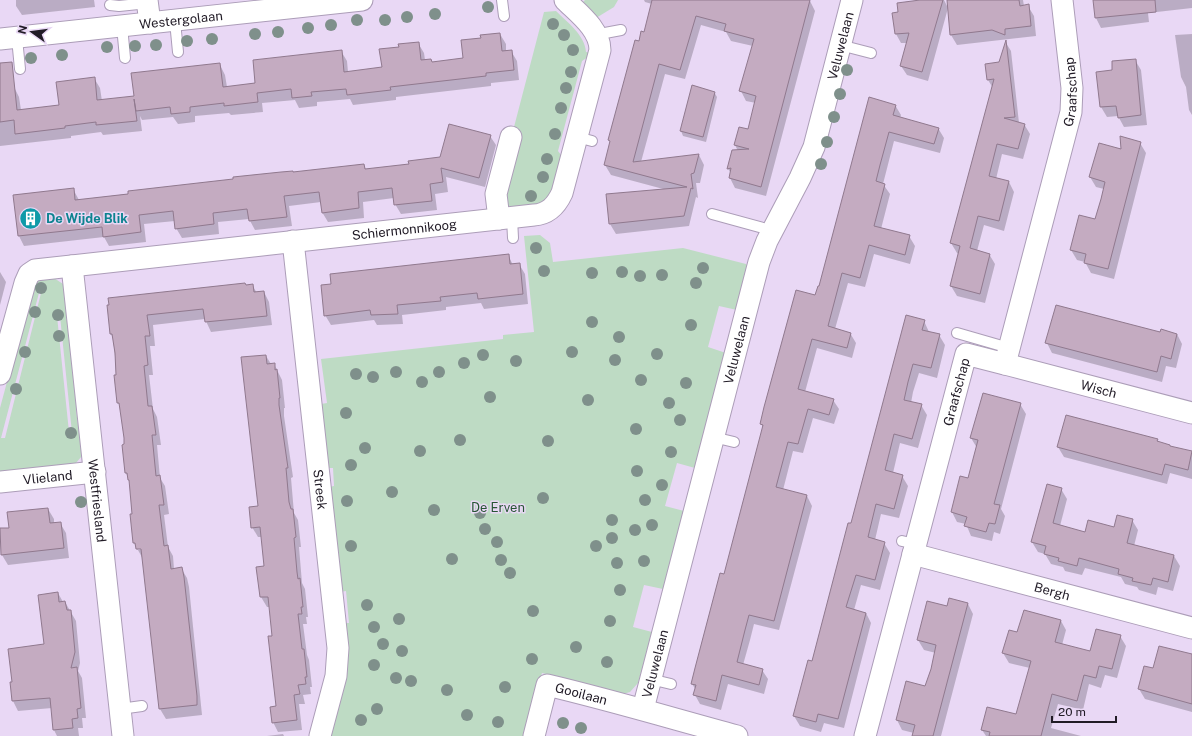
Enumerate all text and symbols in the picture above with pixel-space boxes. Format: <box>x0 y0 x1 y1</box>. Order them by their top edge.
street label: Westergolaan <box>139 8 223 32</box>
street label: Veluwelaan <box>825 10 857 82</box>
north arrow <box>12 12 52 52</box>
text: N <box>15 24 29 35</box>
street label: Graafschap <box>1061 56 1080 128</box>
building icon: De Wijde Blik <box>18 205 44 231</box>
place label: De Wijde Blik <box>46 211 128 226</box>
street label: Schiermonnikoog <box>351 217 458 243</box>
street label: Veluwelaan <box>721 314 753 386</box>
street label: Graafschap <box>940 356 973 428</box>
street label: Wisch <box>1079 377 1118 401</box>
street label: Westfriesland <box>85 458 109 543</box>
street label: Vlieland <box>22 467 73 488</box>
street label: Streek <box>310 469 330 511</box>
park label: De Erven <box>471 500 525 515</box>
street label: Bergh <box>1032 579 1072 603</box>
street label: Veluwelaan <box>639 628 671 699</box>
street label: Gooilaan <box>554 680 609 708</box>
scale bar <box>1052 698 1116 724</box>
text: 20 m <box>1058 705 1086 719</box>

